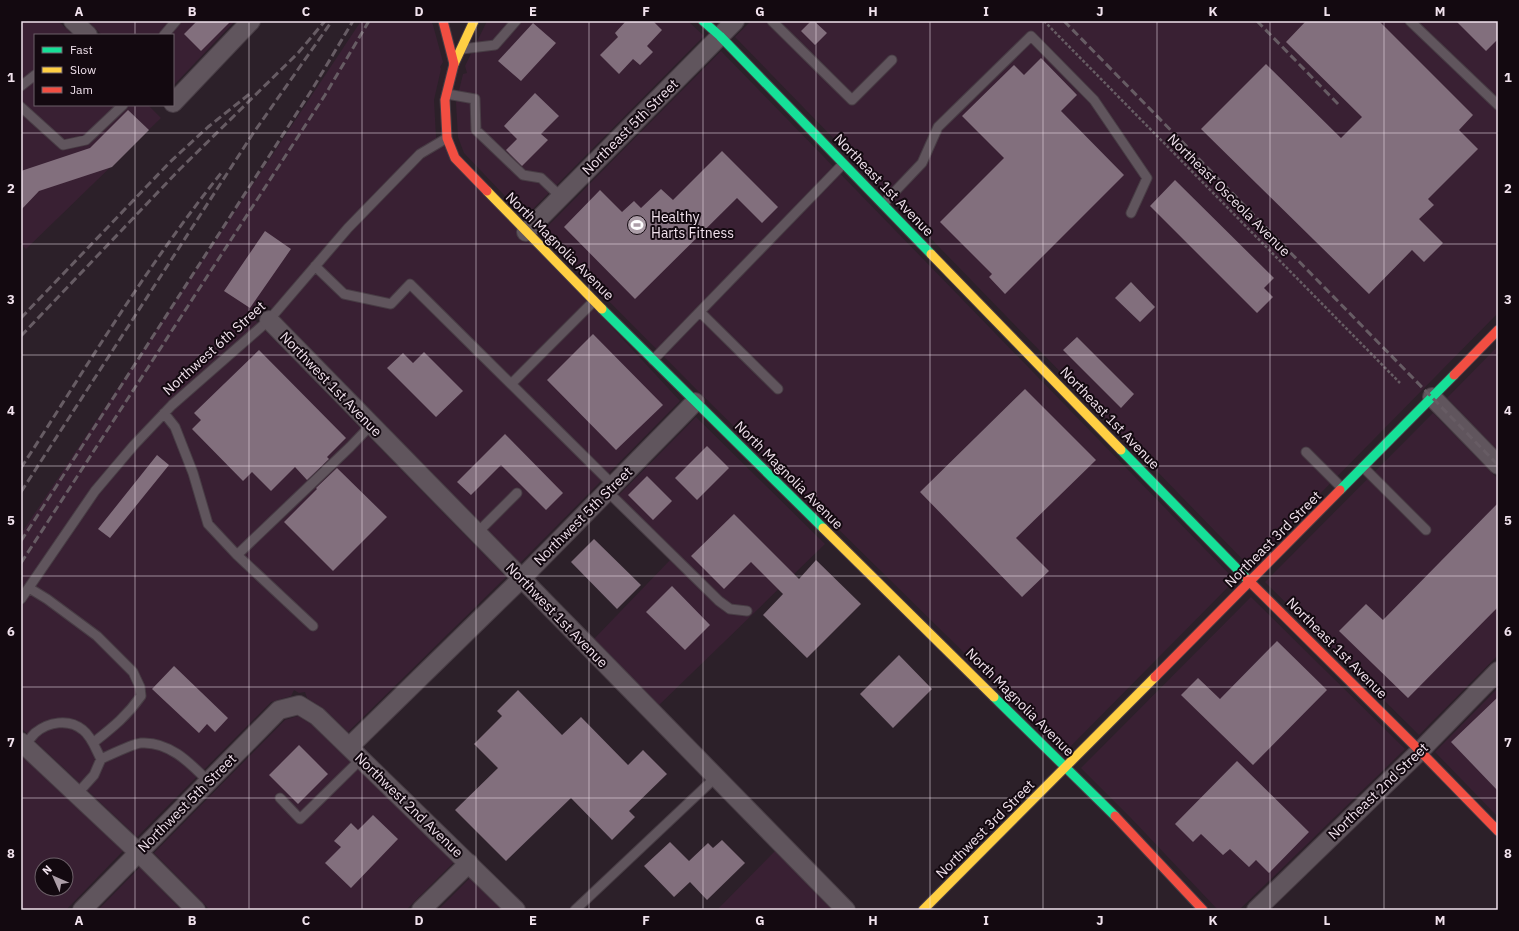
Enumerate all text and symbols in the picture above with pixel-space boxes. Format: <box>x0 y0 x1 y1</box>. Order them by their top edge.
text: A <box>75 3 84 20</box>
text: B <box>188 3 197 20</box>
text: C <box>302 3 311 20</box>
text: D <box>414 3 424 20</box>
text: E <box>529 3 537 20</box>
text: F <box>642 3 650 20</box>
text: G <box>755 3 765 20</box>
text: H <box>868 3 878 20</box>
text: I <box>983 3 989 20</box>
text: J <box>1096 3 1104 20</box>
text: K <box>1208 3 1218 20</box>
text: L <box>1324 3 1331 20</box>
text: M <box>1435 3 1445 20</box>
legend <box>34 34 174 106</box>
text: Fast <box>70 42 93 57</box>
text: Slow <box>70 62 96 77</box>
text: 1 <box>7 69 15 86</box>
text: 1 <box>1504 69 1512 86</box>
street label: Northeast 5th Street <box>578 75 682 179</box>
text: Jam <box>70 82 93 97</box>
street label: Northeast 1st Avenue <box>830 130 938 240</box>
street label: Northeast Osceola Avenue <box>1164 130 1294 260</box>
text: 2 <box>7 180 15 197</box>
text: 2 <box>1504 180 1512 197</box>
street label: North Magnolia Avenue <box>502 188 618 304</box>
place label: Healthy Harts Fitness <box>651 208 734 242</box>
sports icon: Healthy Harts Fitness <box>626 214 648 236</box>
text: 3 <box>7 291 15 308</box>
text: 3 <box>1504 291 1512 308</box>
street label: Northwest 6th Street <box>159 297 269 399</box>
street label: Northwest 1st Avenue <box>276 328 386 441</box>
street label: Northeast 1st Avenue <box>1056 363 1164 473</box>
text: 4 <box>7 402 15 419</box>
text: 4 <box>1504 402 1512 419</box>
street label: North Magnolia Avenue <box>731 417 847 533</box>
street label: Northwest 5th Street <box>530 463 636 569</box>
street label: Northeast 3rd Street <box>1221 487 1325 591</box>
text: 5 <box>7 512 15 529</box>
text: 5 <box>1504 512 1512 529</box>
street label: Northwest 1st Avenue <box>502 559 612 672</box>
street label: Northeast 1st Avenue <box>1283 594 1392 703</box>
text: 6 <box>7 623 15 640</box>
text: 6 <box>1504 623 1512 640</box>
street label: North Magnolia Avenue <box>962 644 1078 760</box>
text: 7 <box>7 734 15 751</box>
text: 7 <box>1504 734 1512 751</box>
street label: Northeast 2nd Street <box>1324 739 1432 843</box>
street label: Northwest 2nd Avenue <box>351 749 467 862</box>
street label: Northwest 5th Street <box>134 750 240 856</box>
street label: Northwest 3rd Street <box>932 776 1038 882</box>
text: 8 <box>7 845 15 862</box>
text: 8 <box>1504 845 1512 862</box>
north arrow <box>34 857 74 897</box>
text: N <box>39 862 55 878</box>
text: A <box>75 912 84 929</box>
text: B <box>188 912 197 929</box>
text: C <box>302 912 311 929</box>
text: D <box>414 912 424 929</box>
text: E <box>529 912 537 929</box>
text: F <box>642 912 650 929</box>
text: G <box>755 912 765 929</box>
text: H <box>868 912 878 929</box>
text: I <box>983 912 989 929</box>
text: J <box>1096 912 1104 929</box>
text: K <box>1208 912 1218 929</box>
text: L <box>1324 912 1331 929</box>
text: M <box>1435 912 1445 929</box>

